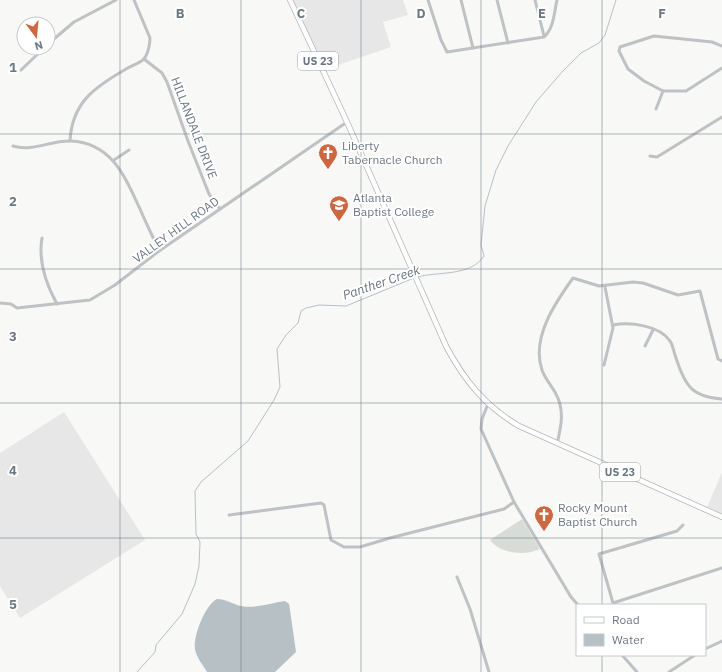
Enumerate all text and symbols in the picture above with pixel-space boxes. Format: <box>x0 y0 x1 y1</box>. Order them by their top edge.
text: B <box>176 5 185 22</box>
text: C <box>297 5 306 22</box>
text: D <box>416 5 426 22</box>
text: E <box>538 5 546 22</box>
text: F <box>658 5 666 22</box>
north arrow <box>16 16 56 56</box>
text: N <box>33 38 45 53</box>
road number: US 23 <box>298 52 338 70</box>
text: 1 <box>9 59 17 76</box>
street label: HILLANDALE DRIVE <box>168 75 221 181</box>
place label: Liberty Tabernacle Church <box>342 138 443 167</box>
church icon: Liberty Tabernacle Church <box>317 142 339 170</box>
place label: Atlanta Baptist College <box>353 190 435 219</box>
text: 2 <box>9 193 17 210</box>
street label: VALLEY HILL ROAD <box>130 193 222 266</box>
school or university icon: Atlanta Baptist College <box>328 194 350 222</box>
water label: Panther Creek <box>340 261 422 304</box>
text: 3 <box>9 328 17 345</box>
text: 4 <box>9 462 17 479</box>
road number: US 23 <box>600 463 640 481</box>
place label: Rocky Mount Baptist Church <box>558 500 637 529</box>
church icon: Rocky Mount Baptist Church <box>533 504 555 532</box>
text: 5 <box>9 596 17 613</box>
legend <box>576 604 706 656</box>
text: Road <box>612 612 640 627</box>
text: Water <box>612 632 645 647</box>

